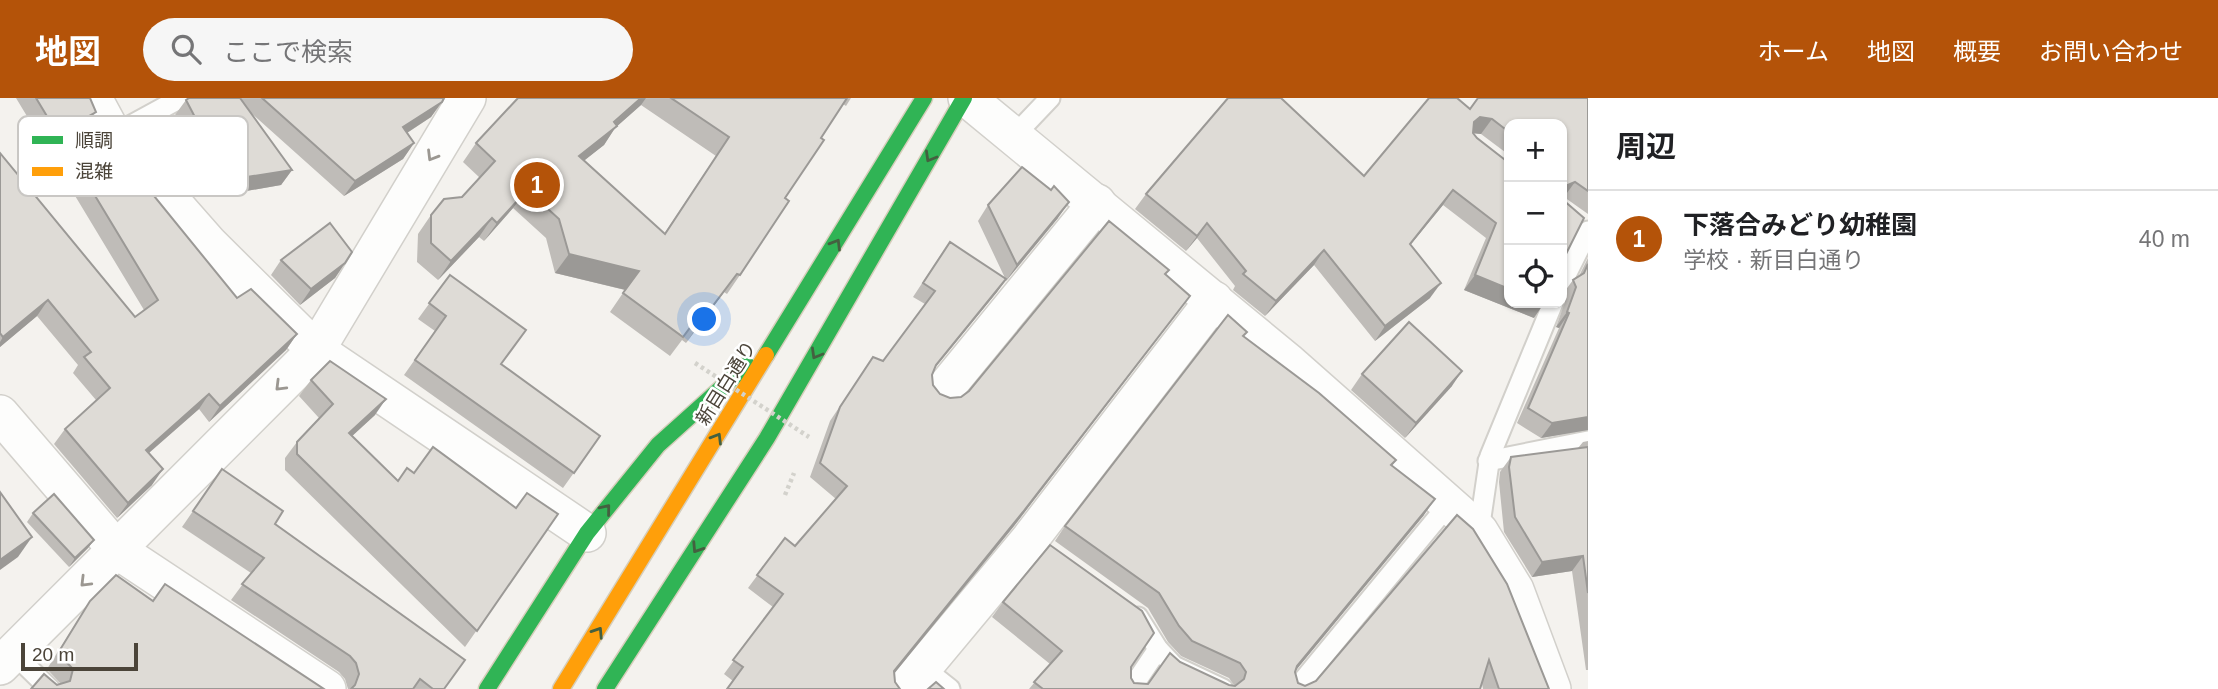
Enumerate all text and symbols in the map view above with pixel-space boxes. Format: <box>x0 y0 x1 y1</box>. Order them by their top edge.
search box <box>143 18 633 81</box>
icon: search <box>167 30 205 68</box>
text: 地図 <box>35 33 101 70</box>
text: ここで検索 <box>223 37 353 67</box>
text: ホーム <box>1758 38 1829 65</box>
text: 地図 <box>1867 38 1915 65</box>
text: 概要 <box>1953 38 2001 65</box>
text: お問い合わせ <box>2039 38 2183 65</box>
legend <box>18 116 248 196</box>
map controls <box>1504 119 1567 308</box>
button: + <box>1504 119 1567 182</box>
text: 順調 <box>75 130 113 151</box>
text: 周辺 <box>1616 130 1676 163</box>
one-way arrow <box>427 149 440 162</box>
one-way arrow <box>925 150 938 162</box>
pin: 1 <box>514 159 560 211</box>
text: 混雑 <box>75 161 113 182</box>
button: − <box>1504 182 1567 245</box>
text: 下落合みどり幼稚園 <box>1683 210 1917 240</box>
text: 1 <box>1633 226 1645 252</box>
text: 40 m <box>2139 226 2190 252</box>
one-way arrow <box>827 238 840 251</box>
button: locate <box>1504 245 1567 308</box>
text: 学校 · 新目白通り <box>1683 247 1864 273</box>
your location <box>687 302 721 336</box>
street label: 新目白通り <box>692 337 760 429</box>
one-way arrow <box>811 347 824 359</box>
one-way arrow <box>275 378 288 391</box>
one-way arrow <box>708 432 721 445</box>
one-way arrow <box>597 505 610 517</box>
one-way arrow <box>692 540 705 553</box>
one-way arrow <box>81 574 93 586</box>
one-way arrow <box>589 626 602 639</box>
scale bar <box>21 640 138 672</box>
text: 20 m <box>32 644 74 665</box>

